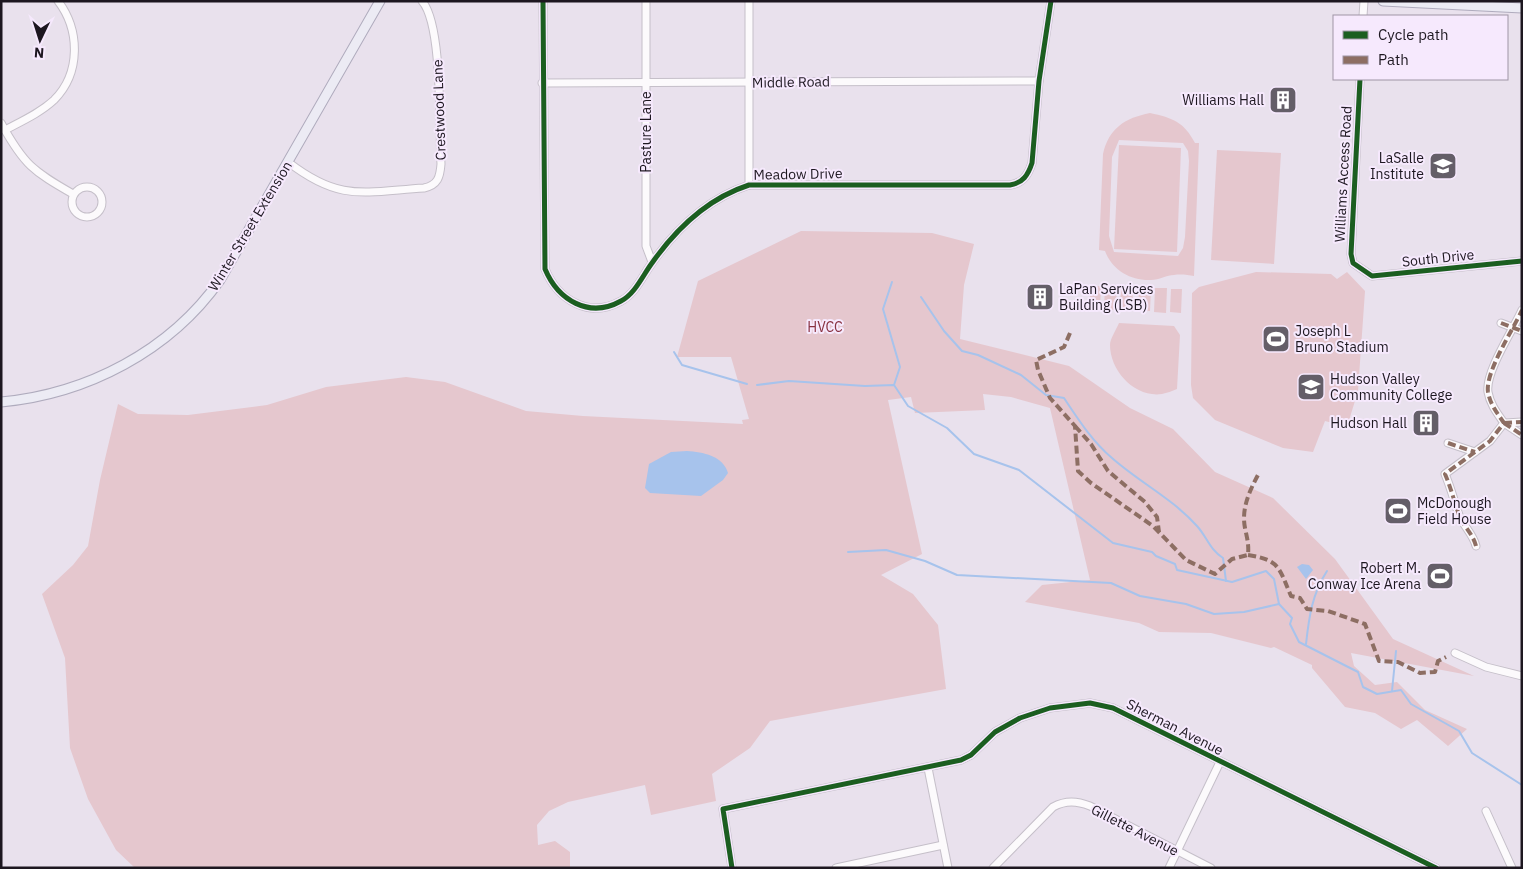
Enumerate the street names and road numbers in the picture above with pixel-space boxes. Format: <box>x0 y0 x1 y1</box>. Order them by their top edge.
street label: Crestwood Lane <box>428 59 450 161</box>
street label: Middle Road <box>752 72 830 92</box>
street label: Pasture Lane <box>637 91 655 173</box>
street label: Williams Access Road <box>1330 105 1356 243</box>
street label: Winter Street Extension <box>204 158 296 294</box>
street label: Meadow Drive <box>753 164 843 184</box>
street label: South Drive <box>1401 245 1475 271</box>
street label: Sherman Avenue <box>1123 695 1227 759</box>
street label: Gillette Avenue <box>1088 800 1182 860</box>

